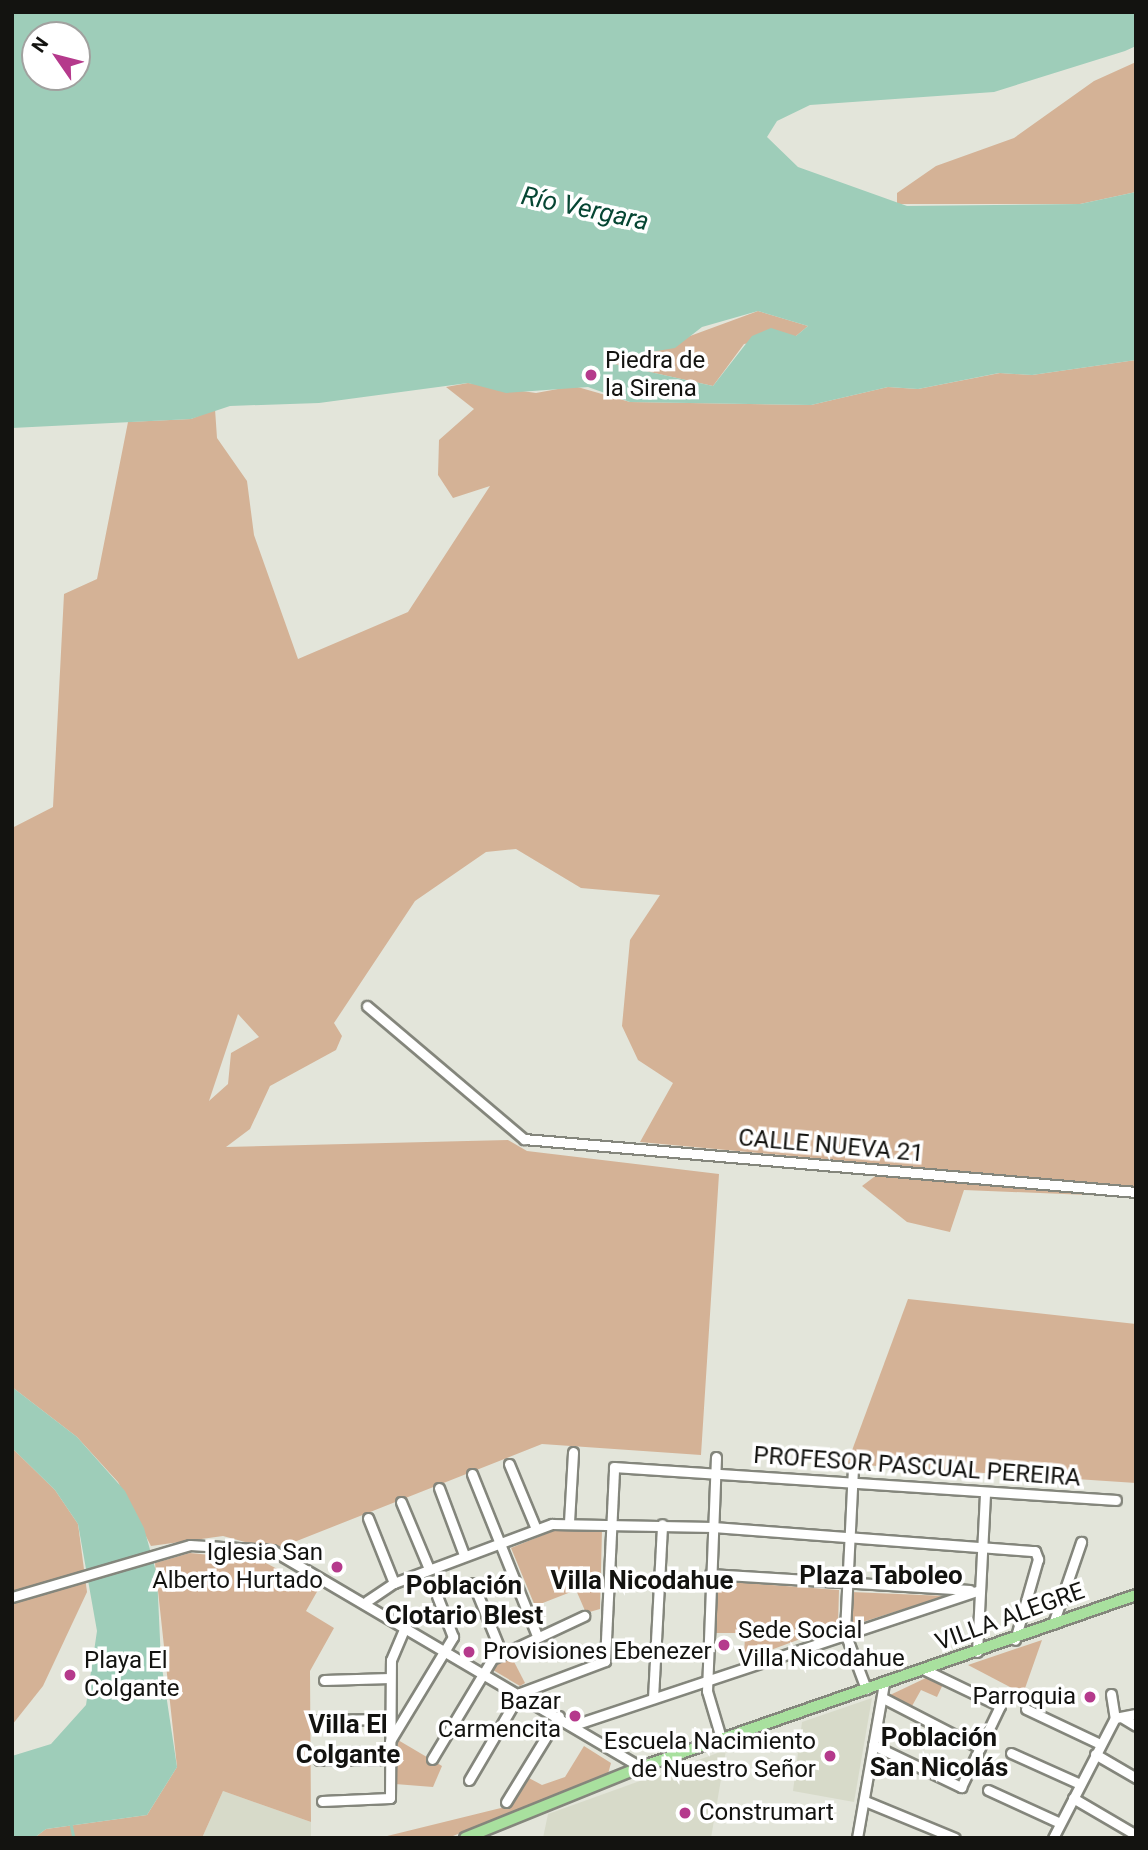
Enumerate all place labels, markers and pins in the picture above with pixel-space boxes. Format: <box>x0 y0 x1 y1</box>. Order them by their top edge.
place label: Piedra de la Sirena <box>605 347 705 403</box>
marker: Piedra de la Sirena <box>583 367 599 383</box>
place label: Iglesia San Alberto Hurtado <box>152 1539 323 1595</box>
marker: Iglesia San Alberto Hurtado <box>329 1559 345 1575</box>
place label: Sede Social Villa Nicodahue <box>738 1617 905 1673</box>
marker: Sede Social Villa Nicodahue <box>716 1637 732 1653</box>
place label: Provisiones Ebenezer <box>483 1638 712 1666</box>
marker: Provisiones Ebenezer <box>461 1644 477 1660</box>
place label: Playa El Colgante <box>84 1647 180 1703</box>
marker: Playa El Colgante <box>62 1667 78 1683</box>
place label: Parroquia <box>972 1683 1076 1711</box>
place label: Bazar Carmencita <box>438 1688 561 1744</box>
marker: Parroquia <box>1082 1689 1098 1705</box>
marker: Bazar Carmencita <box>567 1708 583 1724</box>
place label: Escuela Nacimiento de Nuestro Señor <box>604 1728 816 1784</box>
marker: Escuela Nacimiento de Nuestro Señor <box>822 1748 838 1764</box>
place label: Construmart <box>699 1799 834 1827</box>
marker: Construmart <box>677 1805 693 1821</box>

